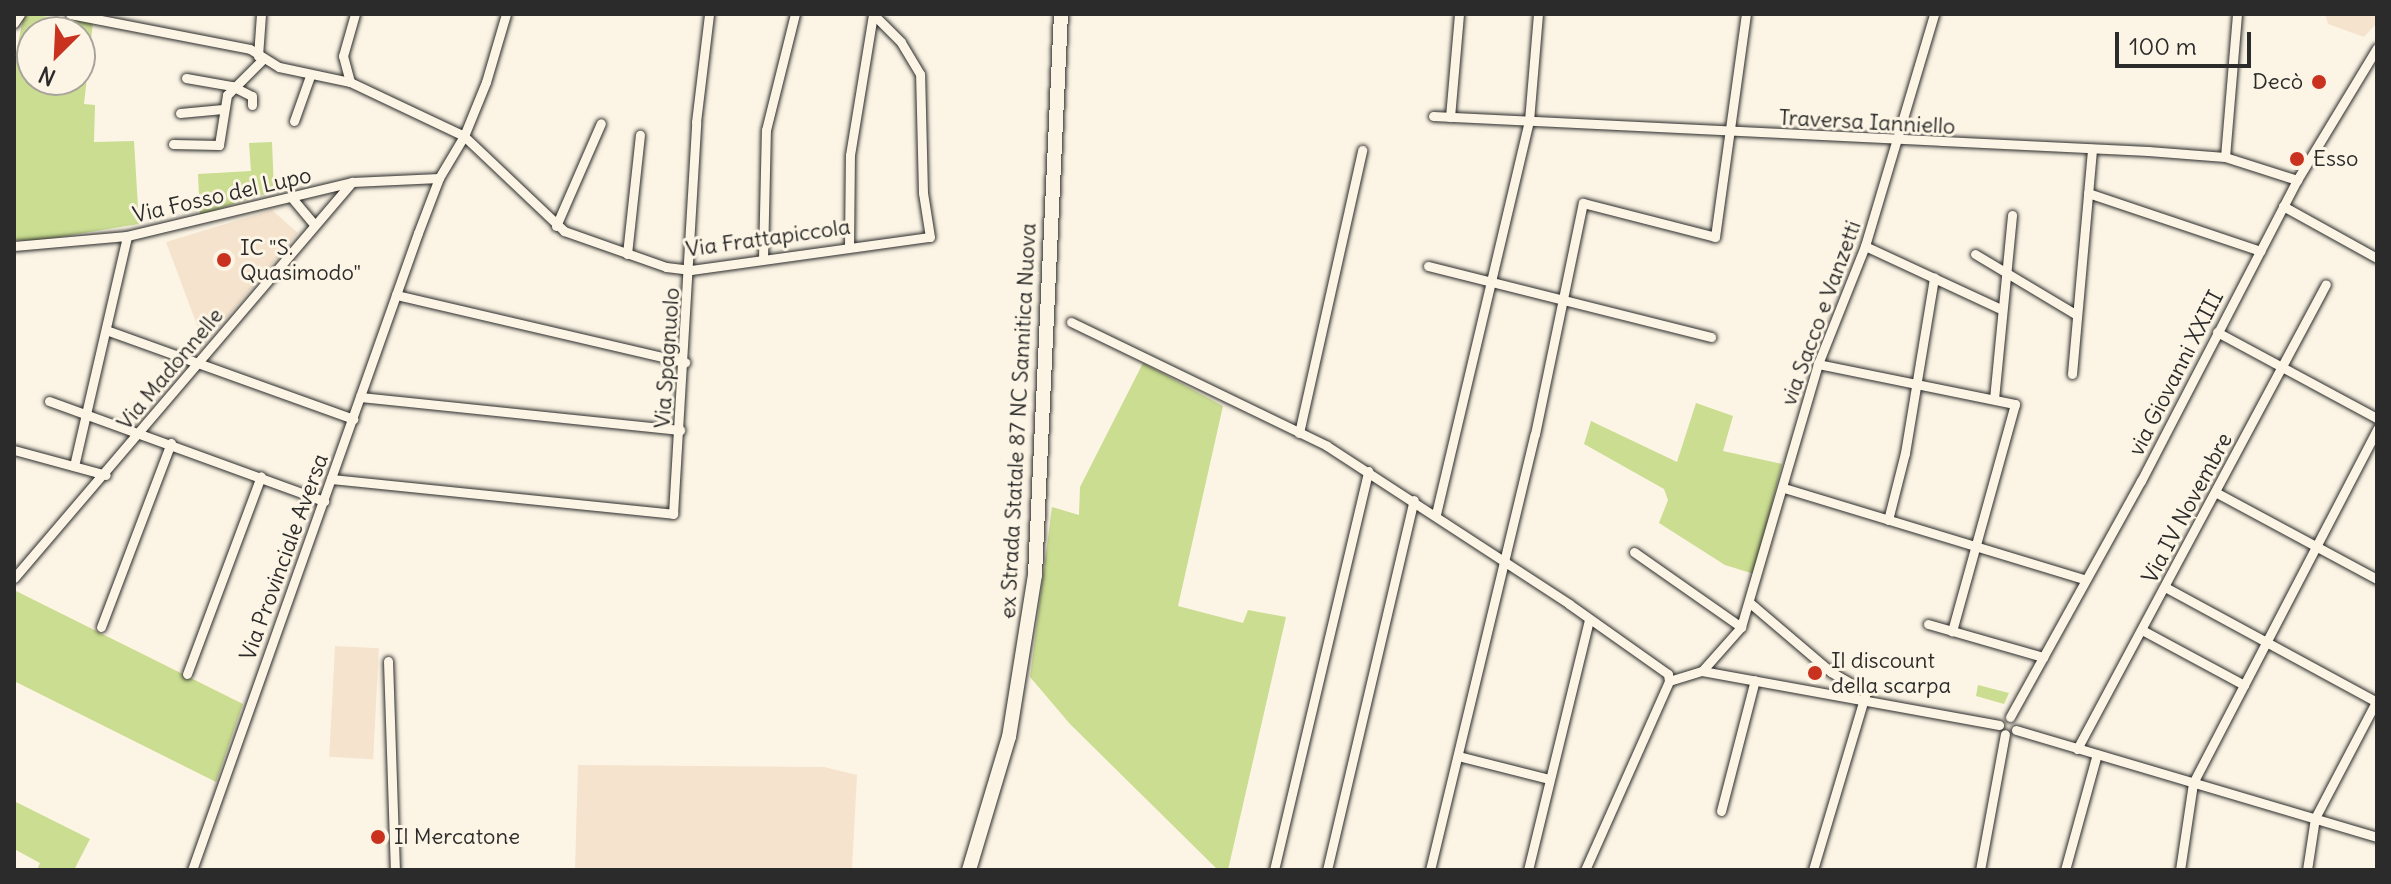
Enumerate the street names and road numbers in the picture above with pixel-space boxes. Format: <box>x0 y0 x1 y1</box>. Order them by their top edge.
street label: Traversa Ianniello <box>1778 104 1956 140</box>
street label: Via Fosso del Lupo <box>130 162 314 228</box>
street label: Via Frattapiccola <box>684 213 852 263</box>
street label: via Sacco e Vanzetti <box>1775 217 1867 409</box>
street label: ex Strada Statale 87 NC Sannitica Nuova <box>994 222 1042 620</box>
street label: via Giovanni XXIII <box>2123 286 2229 460</box>
street label: Via Spagnuolo <box>649 287 685 429</box>
street label: Via Madonnelle <box>111 303 229 435</box>
street label: Via IV Novembre <box>2136 428 2238 588</box>
street label: Via Provinciale Aversa <box>234 450 334 664</box>

